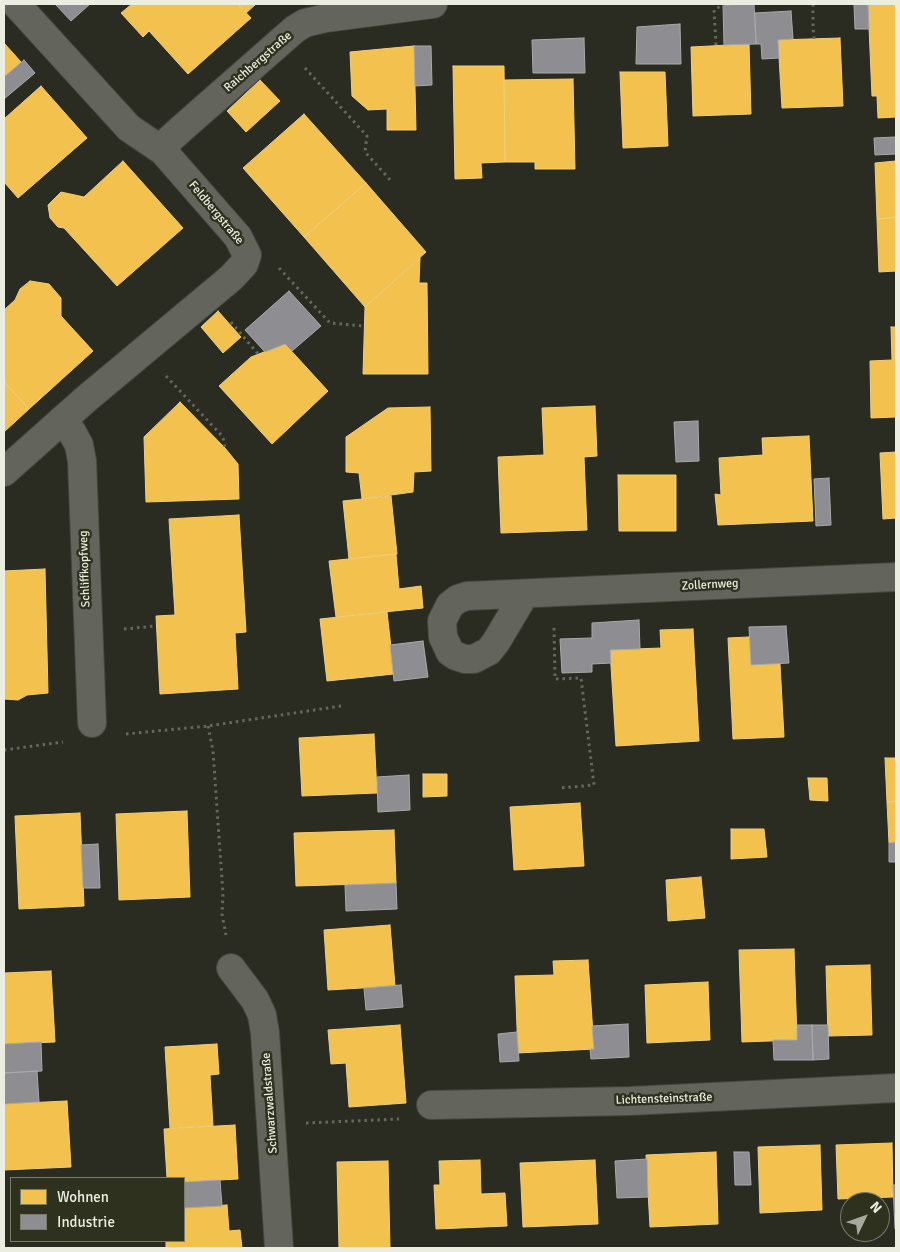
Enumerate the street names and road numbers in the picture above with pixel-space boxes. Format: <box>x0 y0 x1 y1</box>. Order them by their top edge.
street label: Raichbergstraße <box>221 29 295 95</box>
street label: Feldbergstraße <box>185 178 247 248</box>
street label: Schliffkopfweg <box>76 530 94 608</box>
street label: Zollernweg <box>681 576 739 594</box>
street label: Schwarzwaldstraße <box>259 1052 281 1154</box>
street label: Lichtensteinstraße <box>615 1090 713 1108</box>

